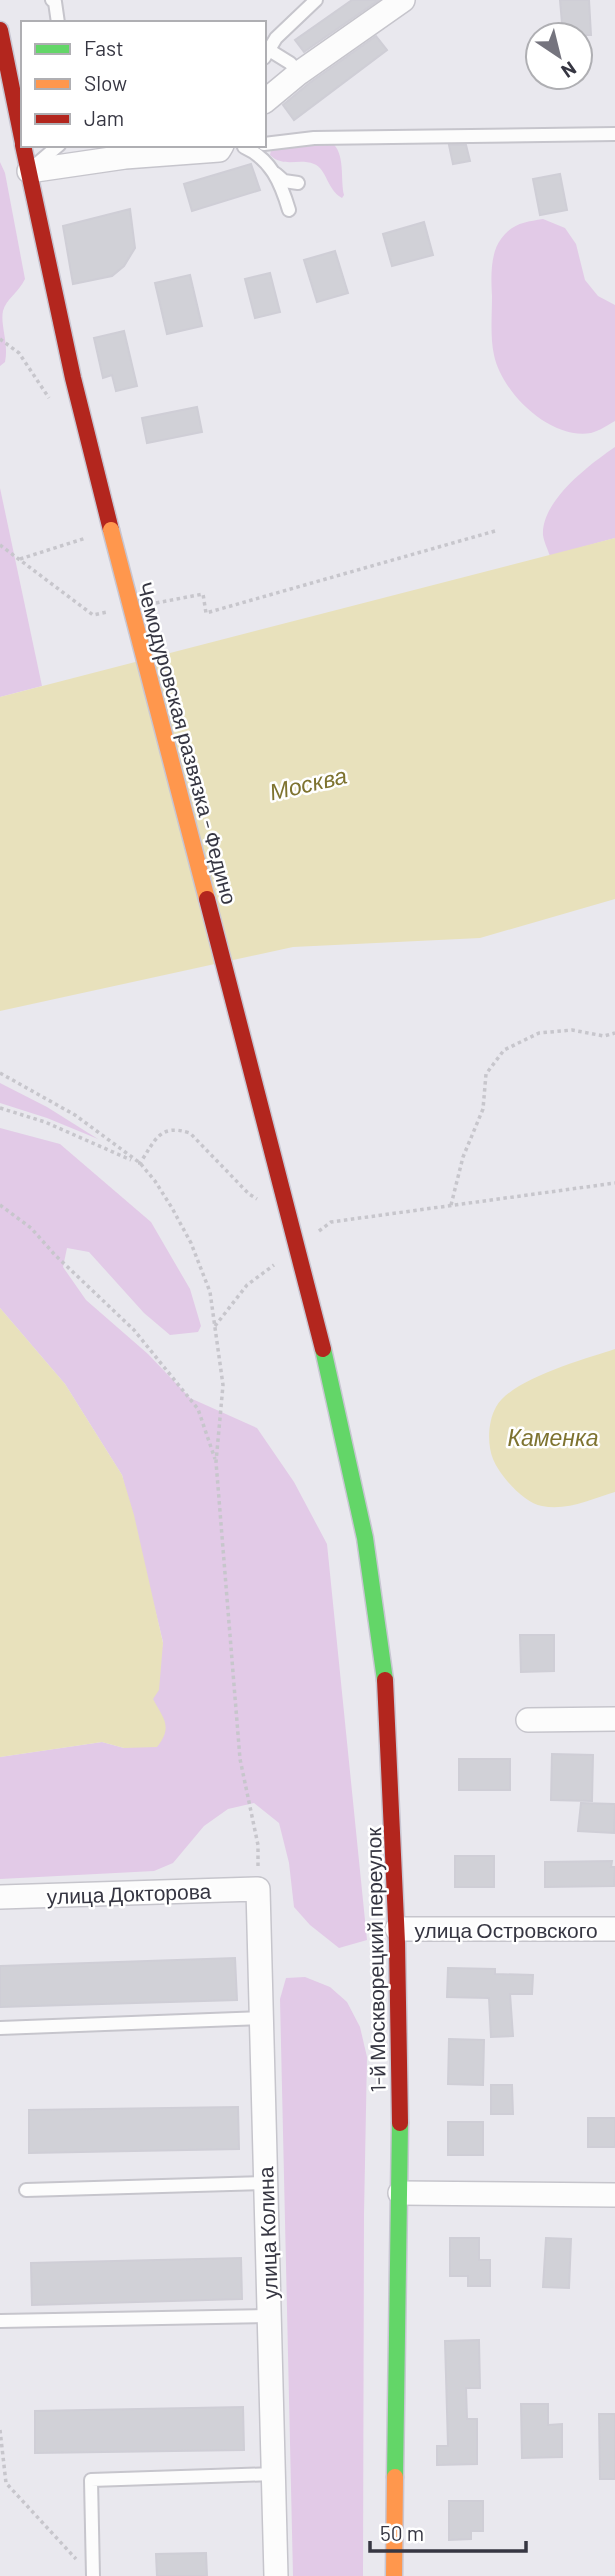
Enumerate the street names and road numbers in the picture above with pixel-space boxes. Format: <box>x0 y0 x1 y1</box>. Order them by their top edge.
street label: Чемодуровская развязка - Федино <box>133 579 243 907</box>
street label: 1-й Москворецкий переулок <box>360 1826 390 2093</box>
street label: улица Докторова <box>46 1878 212 1908</box>
street label: улица Островского <box>414 1917 598 1942</box>
street label: улица Колина <box>252 2166 282 2300</box>

